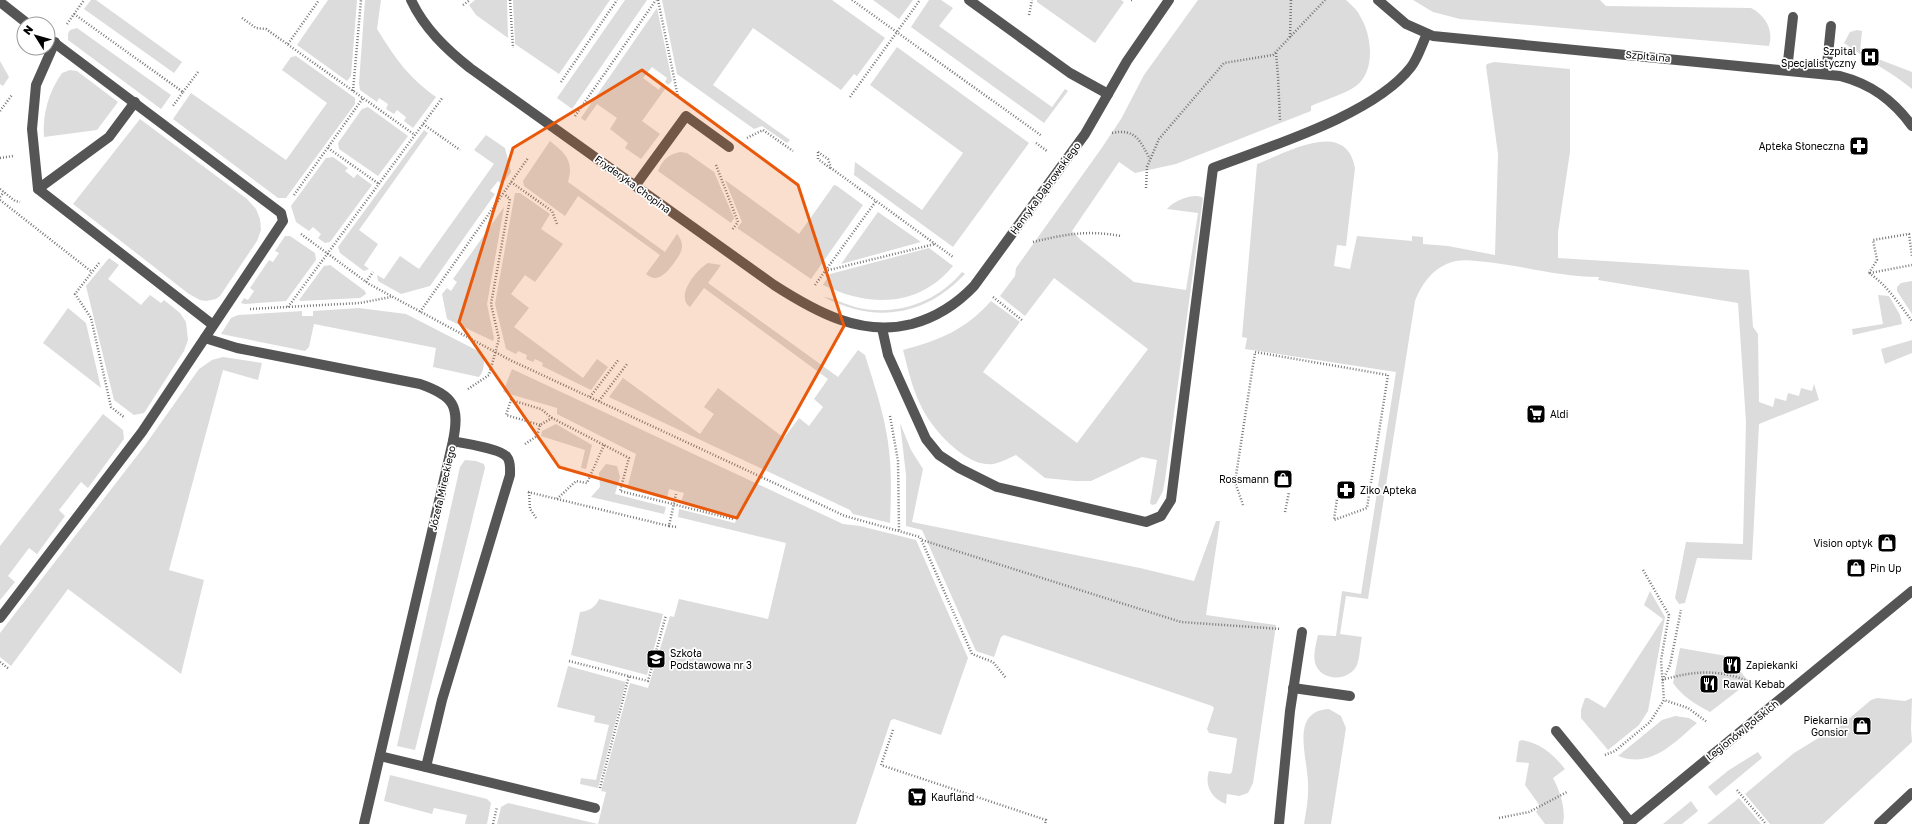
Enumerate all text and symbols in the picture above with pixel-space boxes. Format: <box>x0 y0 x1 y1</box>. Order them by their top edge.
north arrow <box>16 16 56 56</box>
text: N <box>20 22 35 37</box>
place label: Szpital Specjalistyczny <box>1781 45 1856 69</box>
hospital icon: Szpital Specjalistyczny <box>1859 46 1881 68</box>
street label: Szpitalna <box>1625 48 1671 64</box>
pharmacy icon: Apteka Słoneczna <box>1848 135 1870 157</box>
street label: Henryka Dąbrowskiego <box>1007 139 1083 237</box>
place label: Apteka Słoneczna <box>1759 140 1845 152</box>
street label: Fryderyka Chopina <box>593 153 673 215</box>
supermarket icon: Aldi <box>1525 403 1547 425</box>
place label: Aldi <box>1550 408 1568 420</box>
street label: Józefa Mireckiego <box>426 444 458 532</box>
shop icon: Rossmann <box>1272 468 1294 490</box>
place label: Rossmann <box>1219 473 1269 485</box>
pharmacy icon: Ziko Apteka <box>1335 479 1357 501</box>
place label: Ziko Apteka <box>1360 484 1416 496</box>
shop icon: Vision optyk <box>1876 532 1898 554</box>
place label: Vision optyk <box>1813 537 1873 549</box>
shop icon: Pin Up <box>1845 557 1867 579</box>
place label: Pin Up <box>1870 562 1901 574</box>
place label: Szkoła Podstawowa nr 3 <box>670 647 752 671</box>
school or university icon: Szkoła Podstawowa nr 3 <box>645 648 667 670</box>
restaurant icon: Zapiekanki <box>1721 654 1743 676</box>
place label: Zapiekanki <box>1746 659 1798 671</box>
restaurant icon: Rawal Kebab <box>1698 673 1720 695</box>
place label: Rawal Kebab <box>1723 678 1785 690</box>
street label: Legionów Polskich <box>1703 697 1781 763</box>
place label: Piekarnia Gonsior <box>1803 714 1848 738</box>
shop icon: Piekarnia Gonsior <box>1851 715 1873 737</box>
supermarket icon: Kaufland <box>906 786 928 808</box>
place label: Kaufland <box>931 791 974 803</box>

